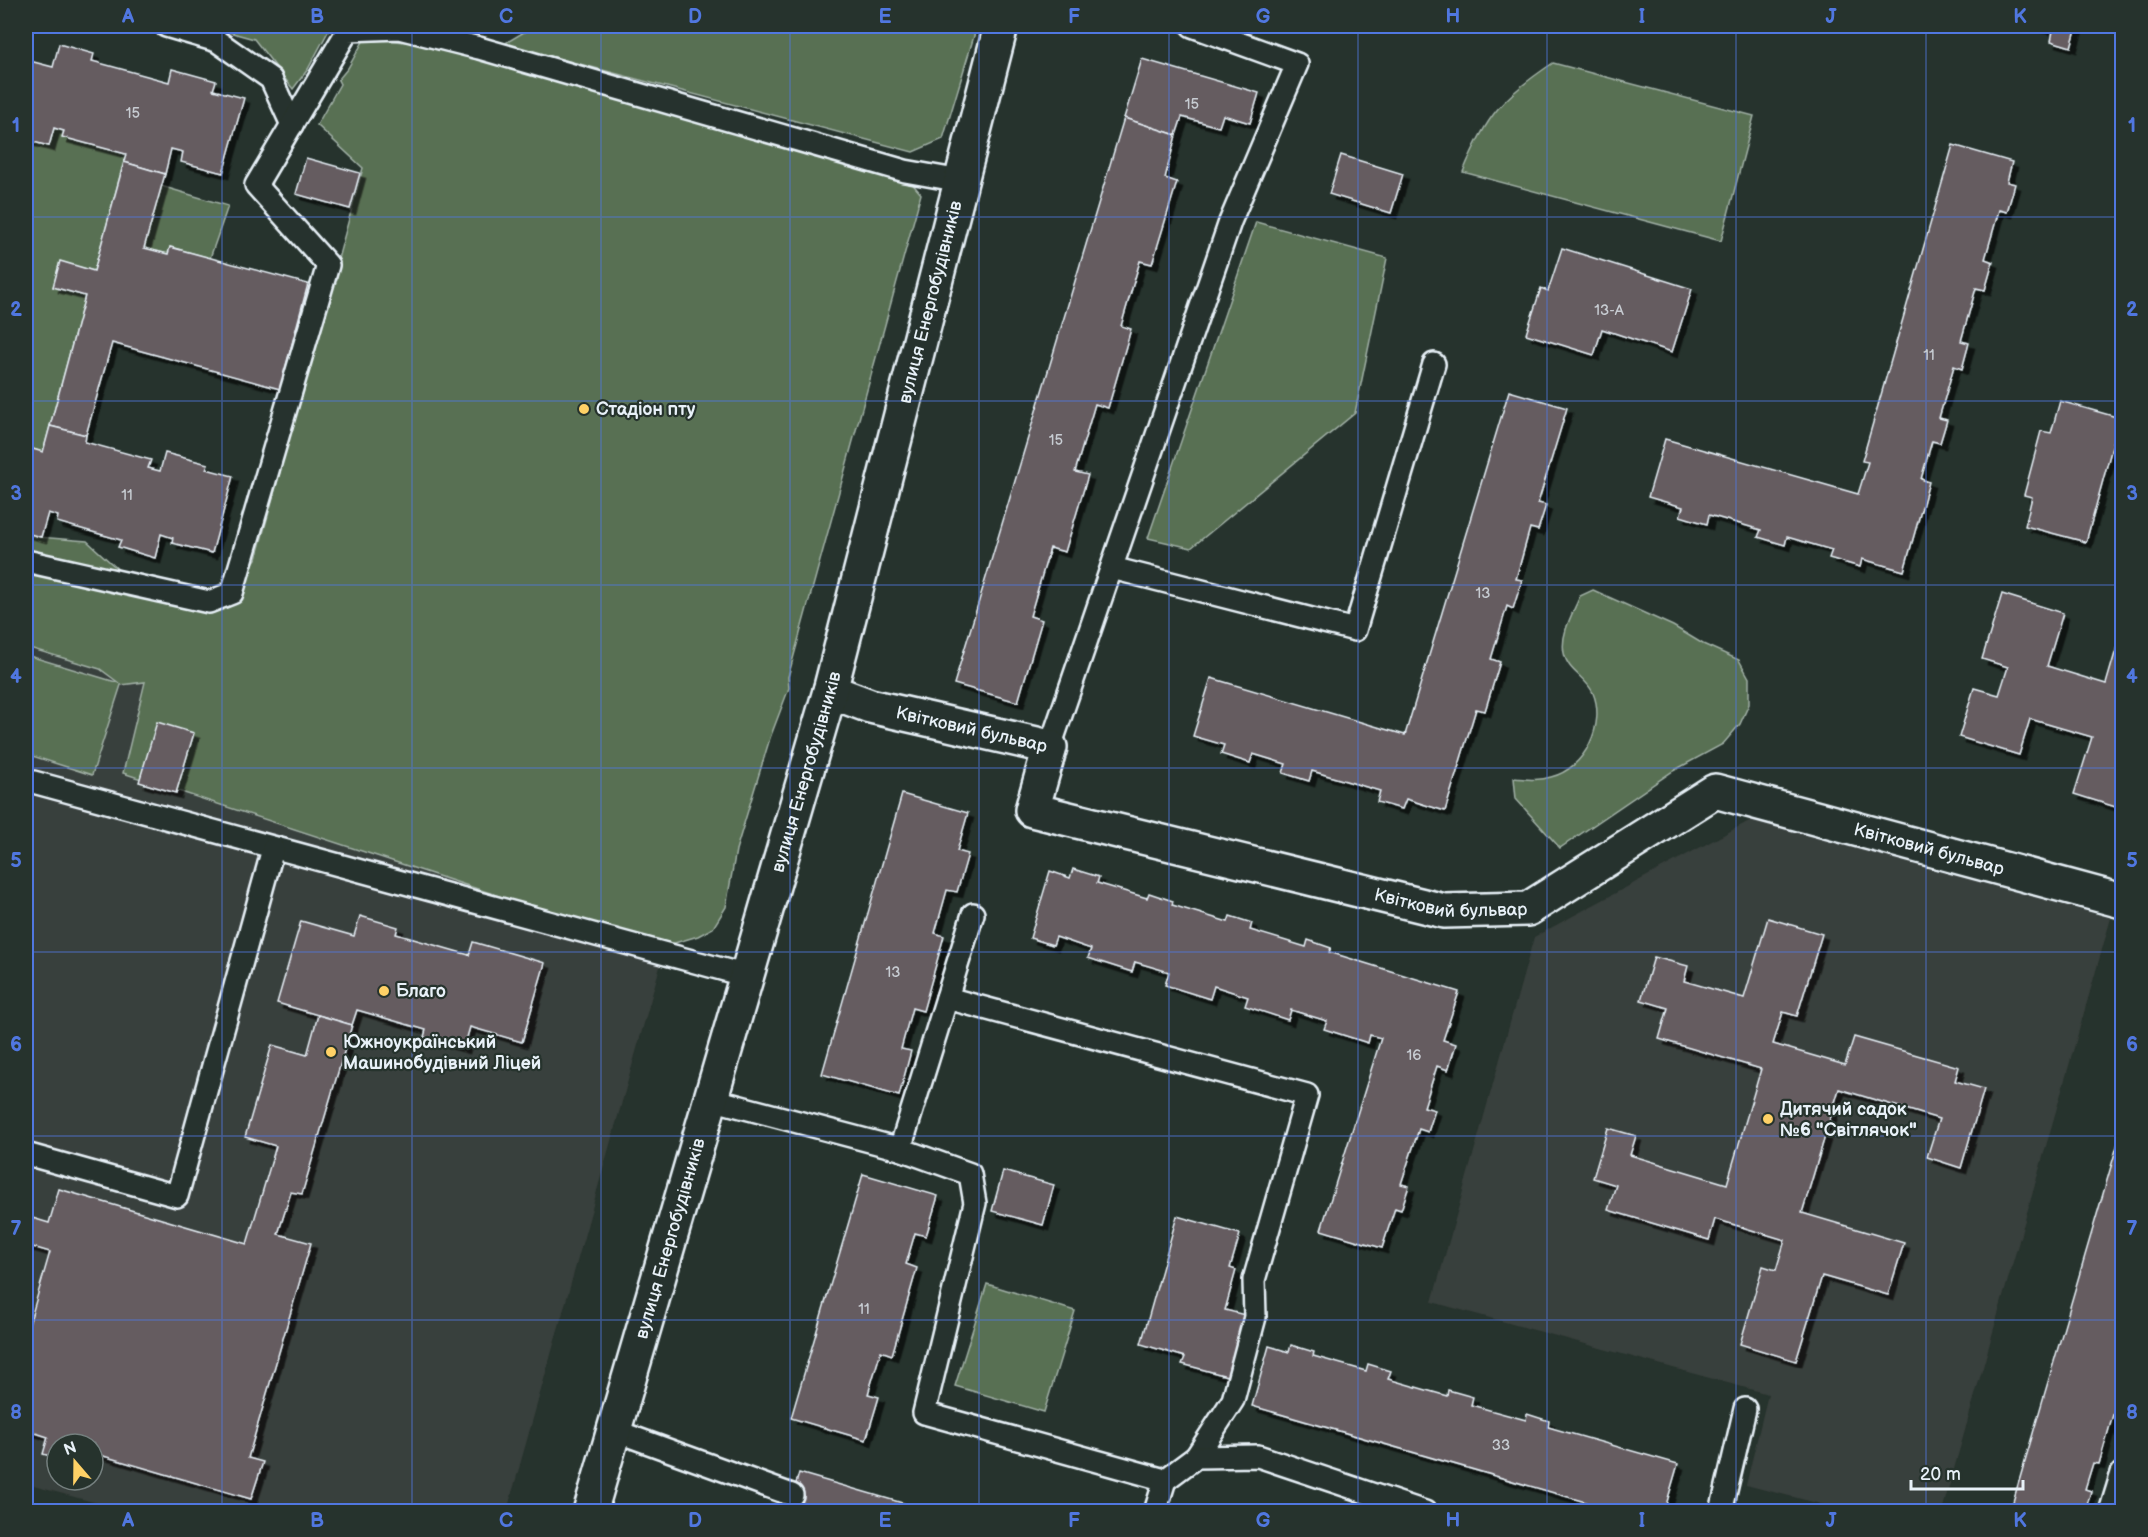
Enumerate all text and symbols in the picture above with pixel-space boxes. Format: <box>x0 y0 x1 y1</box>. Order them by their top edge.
text: A <box>121 5 135 29</box>
text: B <box>310 5 324 29</box>
text: C <box>499 5 513 29</box>
text: D <box>688 5 702 29</box>
text: E <box>879 5 892 29</box>
text: F <box>1068 5 1080 29</box>
text: G <box>1256 5 1271 29</box>
text: H <box>1446 5 1460 29</box>
text: I <box>1639 5 1645 29</box>
text: J <box>1826 5 1838 29</box>
text: K <box>2013 5 2027 29</box>
house number: 15 <box>1185 95 1199 114</box>
house number: 15 <box>126 104 140 123</box>
text: 1 <box>12 114 20 138</box>
text: 1 <box>2128 114 2136 138</box>
street label: вулиця Енергобудівників <box>894 198 967 406</box>
text: 2 <box>10 298 22 322</box>
text: 2 <box>2126 298 2138 322</box>
house number: 13-А <box>1594 301 1625 320</box>
house number: 11 <box>1923 346 1935 365</box>
place label: Стадіон пту <box>596 399 696 420</box>
marker: Стадіон пту <box>577 402 591 416</box>
house number: 15 <box>1049 431 1063 450</box>
text: 3 <box>10 482 22 506</box>
text: 3 <box>2126 482 2138 506</box>
house number: 11 <box>121 486 133 505</box>
house number: 13 <box>1475 584 1491 603</box>
text: 4 <box>10 665 22 689</box>
text: 4 <box>2126 665 2138 689</box>
street label: вулиця Енергобудівників <box>768 669 846 875</box>
street label: Квітковий бульвар <box>894 702 1049 757</box>
street label: Квітковий бульвар <box>1852 819 2006 880</box>
text: 5 <box>10 849 22 873</box>
text: 5 <box>2126 849 2138 873</box>
street label: Квітковий бульвар <box>1372 884 1528 922</box>
house number: 13 <box>885 963 901 982</box>
place label: Благо <box>396 981 446 1002</box>
marker: Благо <box>377 984 391 998</box>
place label: Южноукраїнський Машинобудівний Ліцей <box>343 1032 541 1074</box>
text: 6 <box>10 1033 22 1057</box>
text: 6 <box>2126 1033 2138 1057</box>
marker: Южноукраїнський Машинобудівний Ліцей <box>324 1045 338 1059</box>
house number: 16 <box>1407 1046 1421 1065</box>
place label: Дитячий садок №6 "Світлячок" <box>1780 1099 1917 1141</box>
marker: Дитячий садок №6 "Світлячок" <box>1761 1112 1775 1126</box>
street label: вулиця Енергобудівників <box>631 1135 710 1341</box>
text: 7 <box>10 1217 22 1241</box>
text: 7 <box>2126 1217 2138 1241</box>
house number: 11 <box>858 1300 870 1319</box>
text: 8 <box>10 1401 22 1425</box>
text: 8 <box>2126 1401 2138 1425</box>
north arrow <box>45 1432 105 1492</box>
house number: 33 <box>1492 1436 1510 1455</box>
text: N <box>61 1438 79 1460</box>
scale bar <box>1911 1453 2024 1491</box>
text: 20 m <box>1920 1464 1961 1485</box>
text: A <box>121 1509 135 1533</box>
text: B <box>310 1509 324 1533</box>
text: C <box>499 1509 513 1533</box>
text: D <box>688 1509 702 1533</box>
text: E <box>879 1509 892 1533</box>
text: F <box>1068 1509 1080 1533</box>
text: G <box>1256 1509 1271 1533</box>
text: H <box>1446 1509 1460 1533</box>
text: I <box>1639 1509 1645 1533</box>
text: J <box>1826 1509 1838 1533</box>
text: K <box>2013 1509 2027 1533</box>

